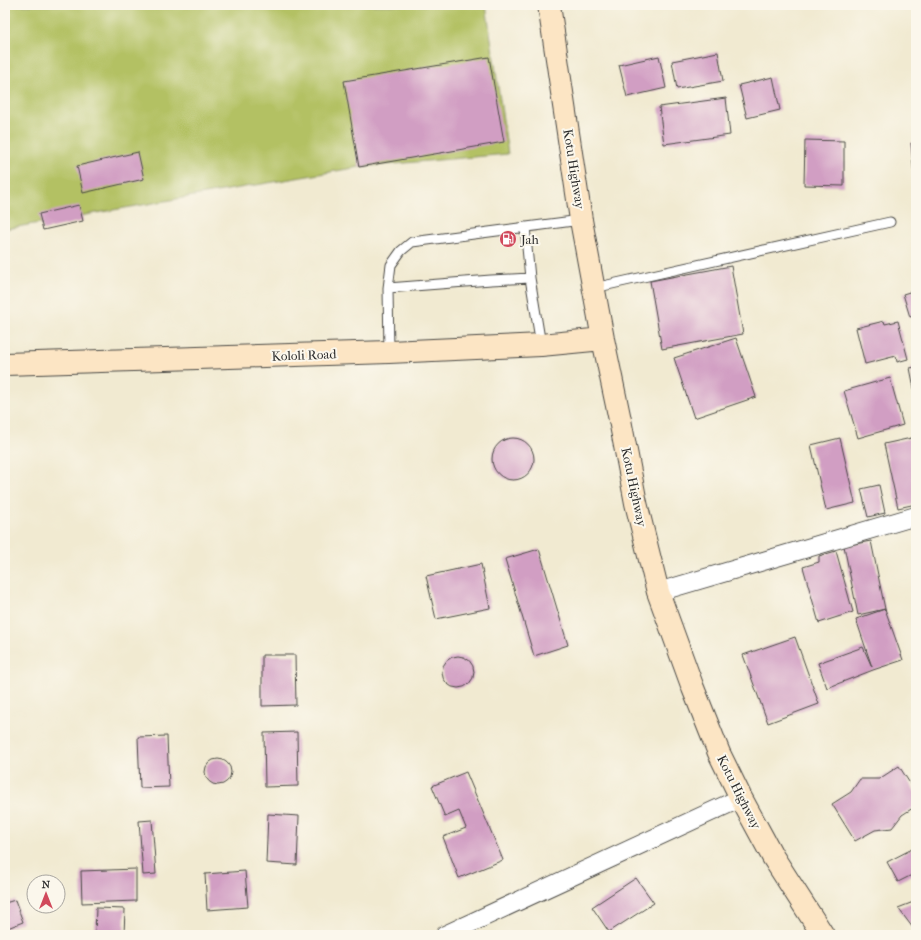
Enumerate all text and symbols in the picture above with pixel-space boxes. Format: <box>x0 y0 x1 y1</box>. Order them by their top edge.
street label: Kotu Highway <box>560 128 588 211</box>
fuel station icon: Jah <box>498 229 518 249</box>
place label: Jah <box>520 232 540 247</box>
street label: Kololi Road <box>271 346 338 364</box>
street label: Kotu Highway <box>618 446 650 529</box>
street label: Kotu Highway <box>714 753 765 832</box>
north arrow <box>26 874 66 914</box>
text: N <box>42 878 51 891</box>

